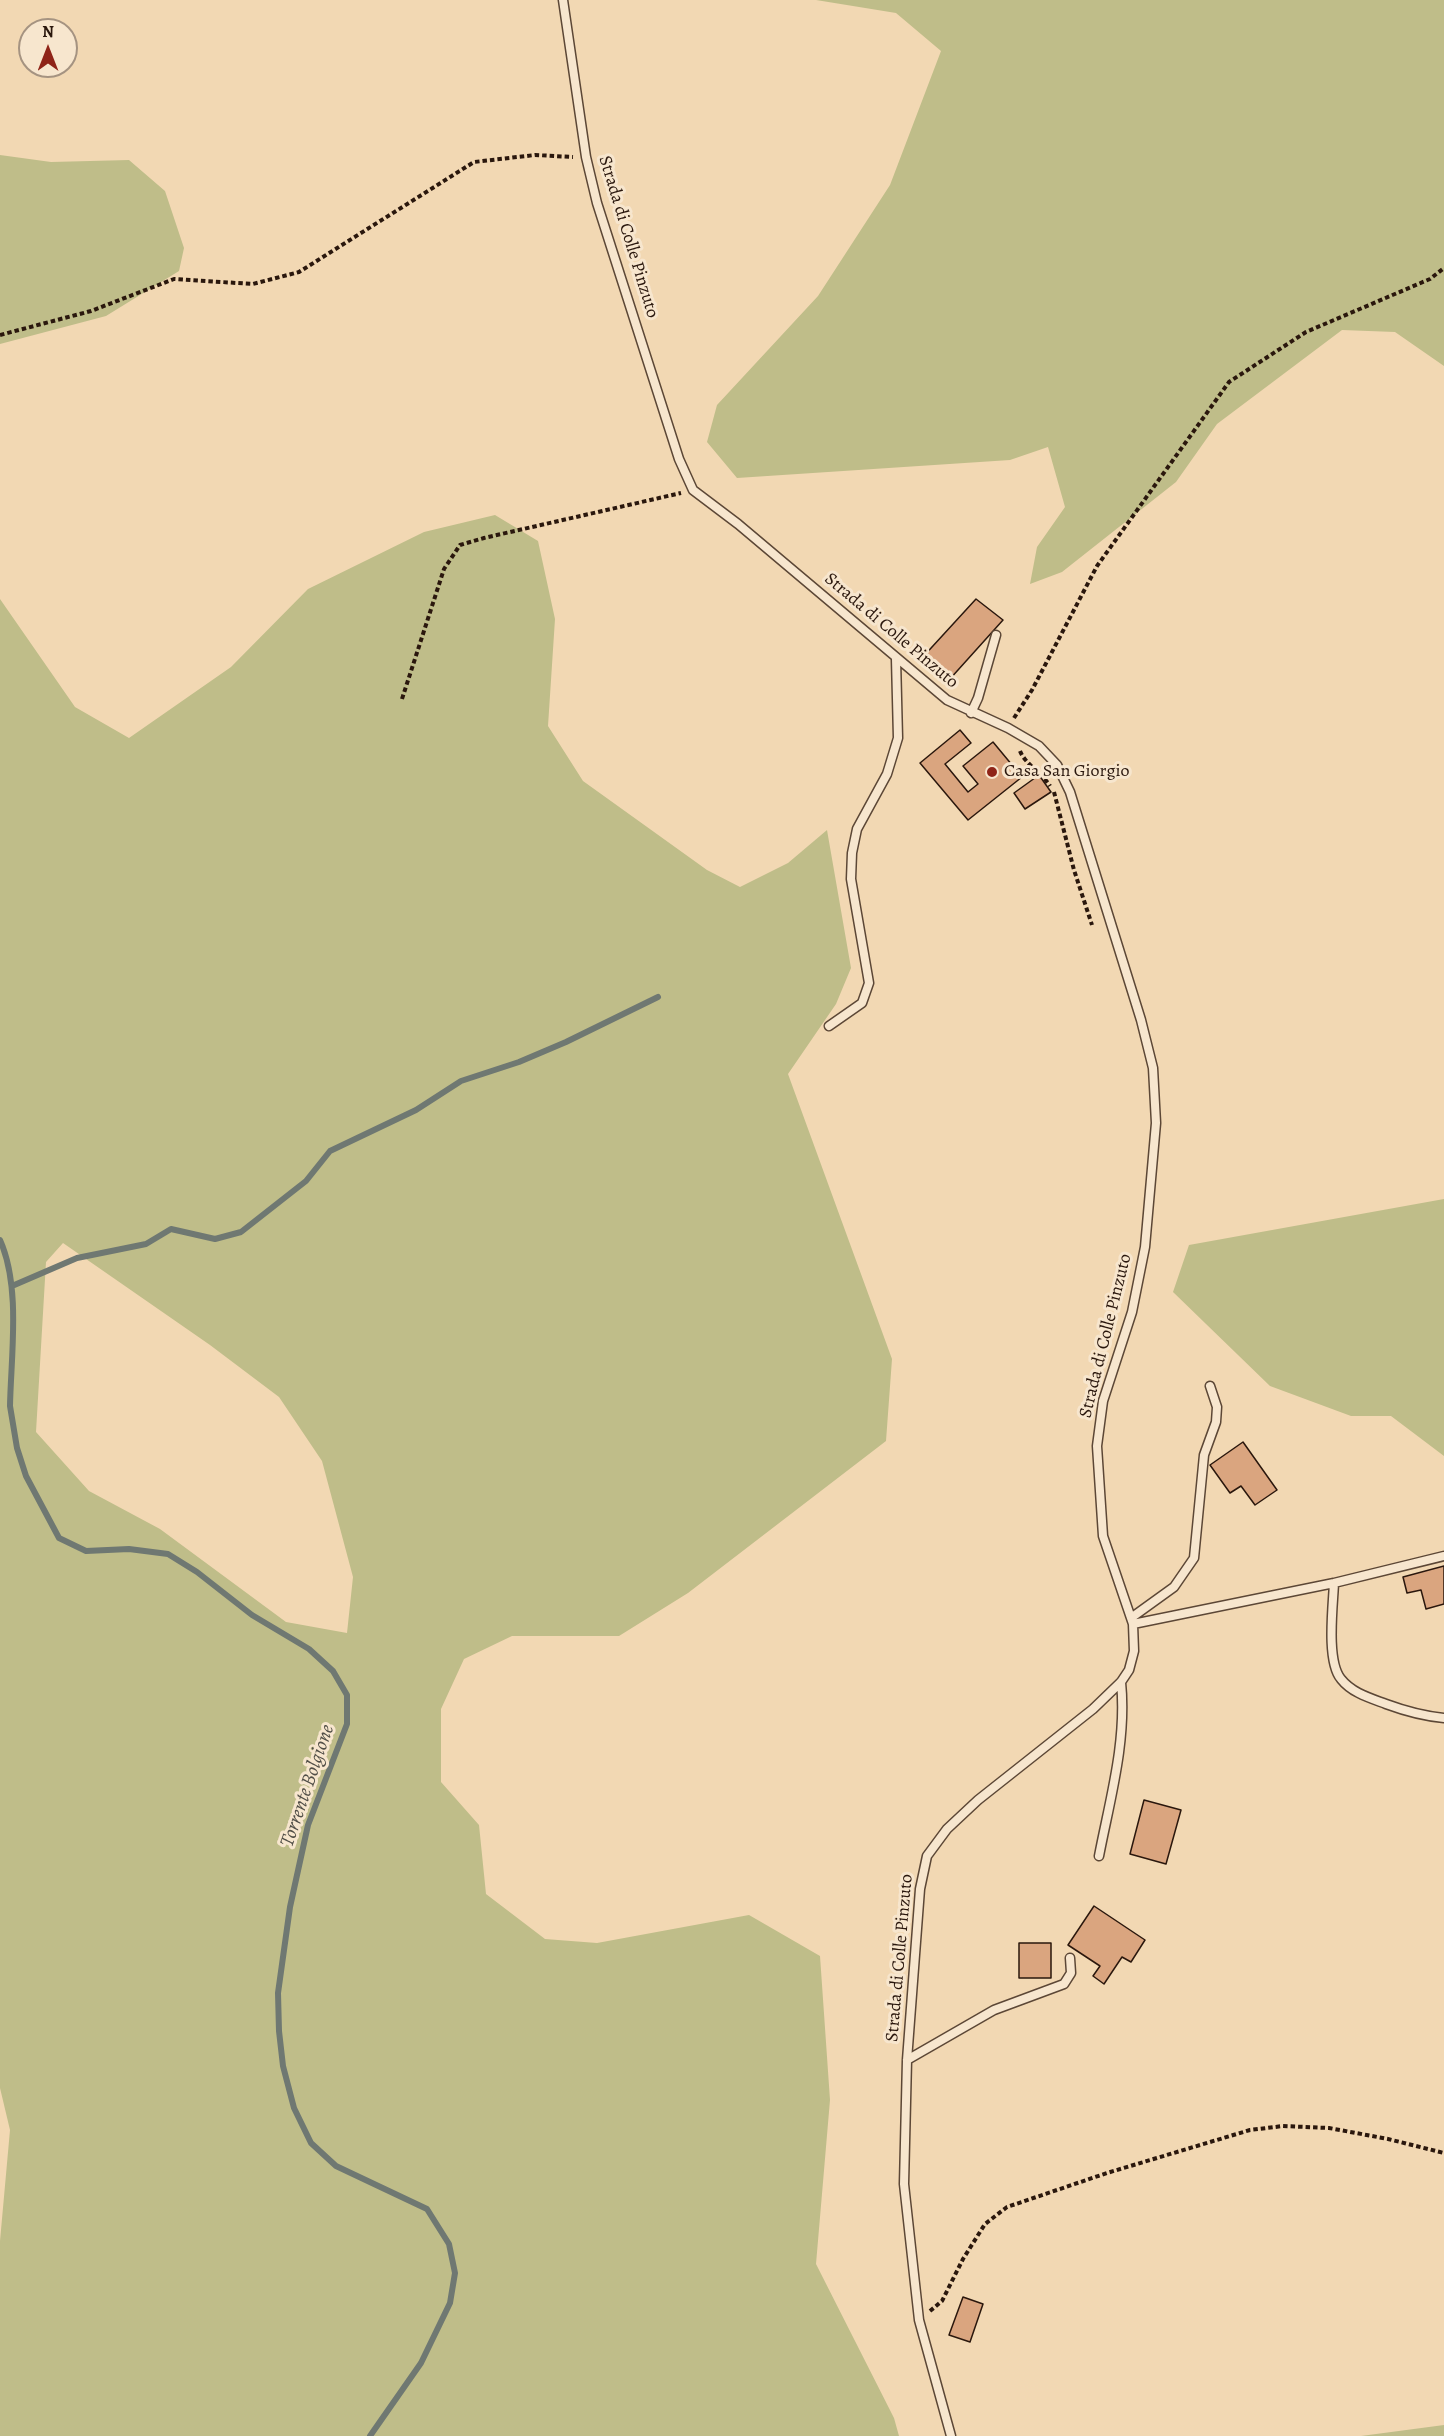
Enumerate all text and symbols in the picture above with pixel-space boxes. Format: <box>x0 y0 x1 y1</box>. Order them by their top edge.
north arrow <box>18 18 78 78</box>
text: N <box>42 21 54 43</box>
street label: Strada di Colle Pinzuto <box>593 153 663 321</box>
street label: Strada di Colle Pinzuto <box>820 569 962 693</box>
place label: Casa San Giorgio <box>1004 761 1129 783</box>
marker: Casa San Giorgio <box>985 765 999 779</box>
street label: Strada di Colle Pinzuto <box>1075 1252 1137 1420</box>
water label: Torrente Bolgione <box>276 1722 340 1850</box>
street label: Strada di Colle Pinzuto <box>882 1873 918 2043</box>

